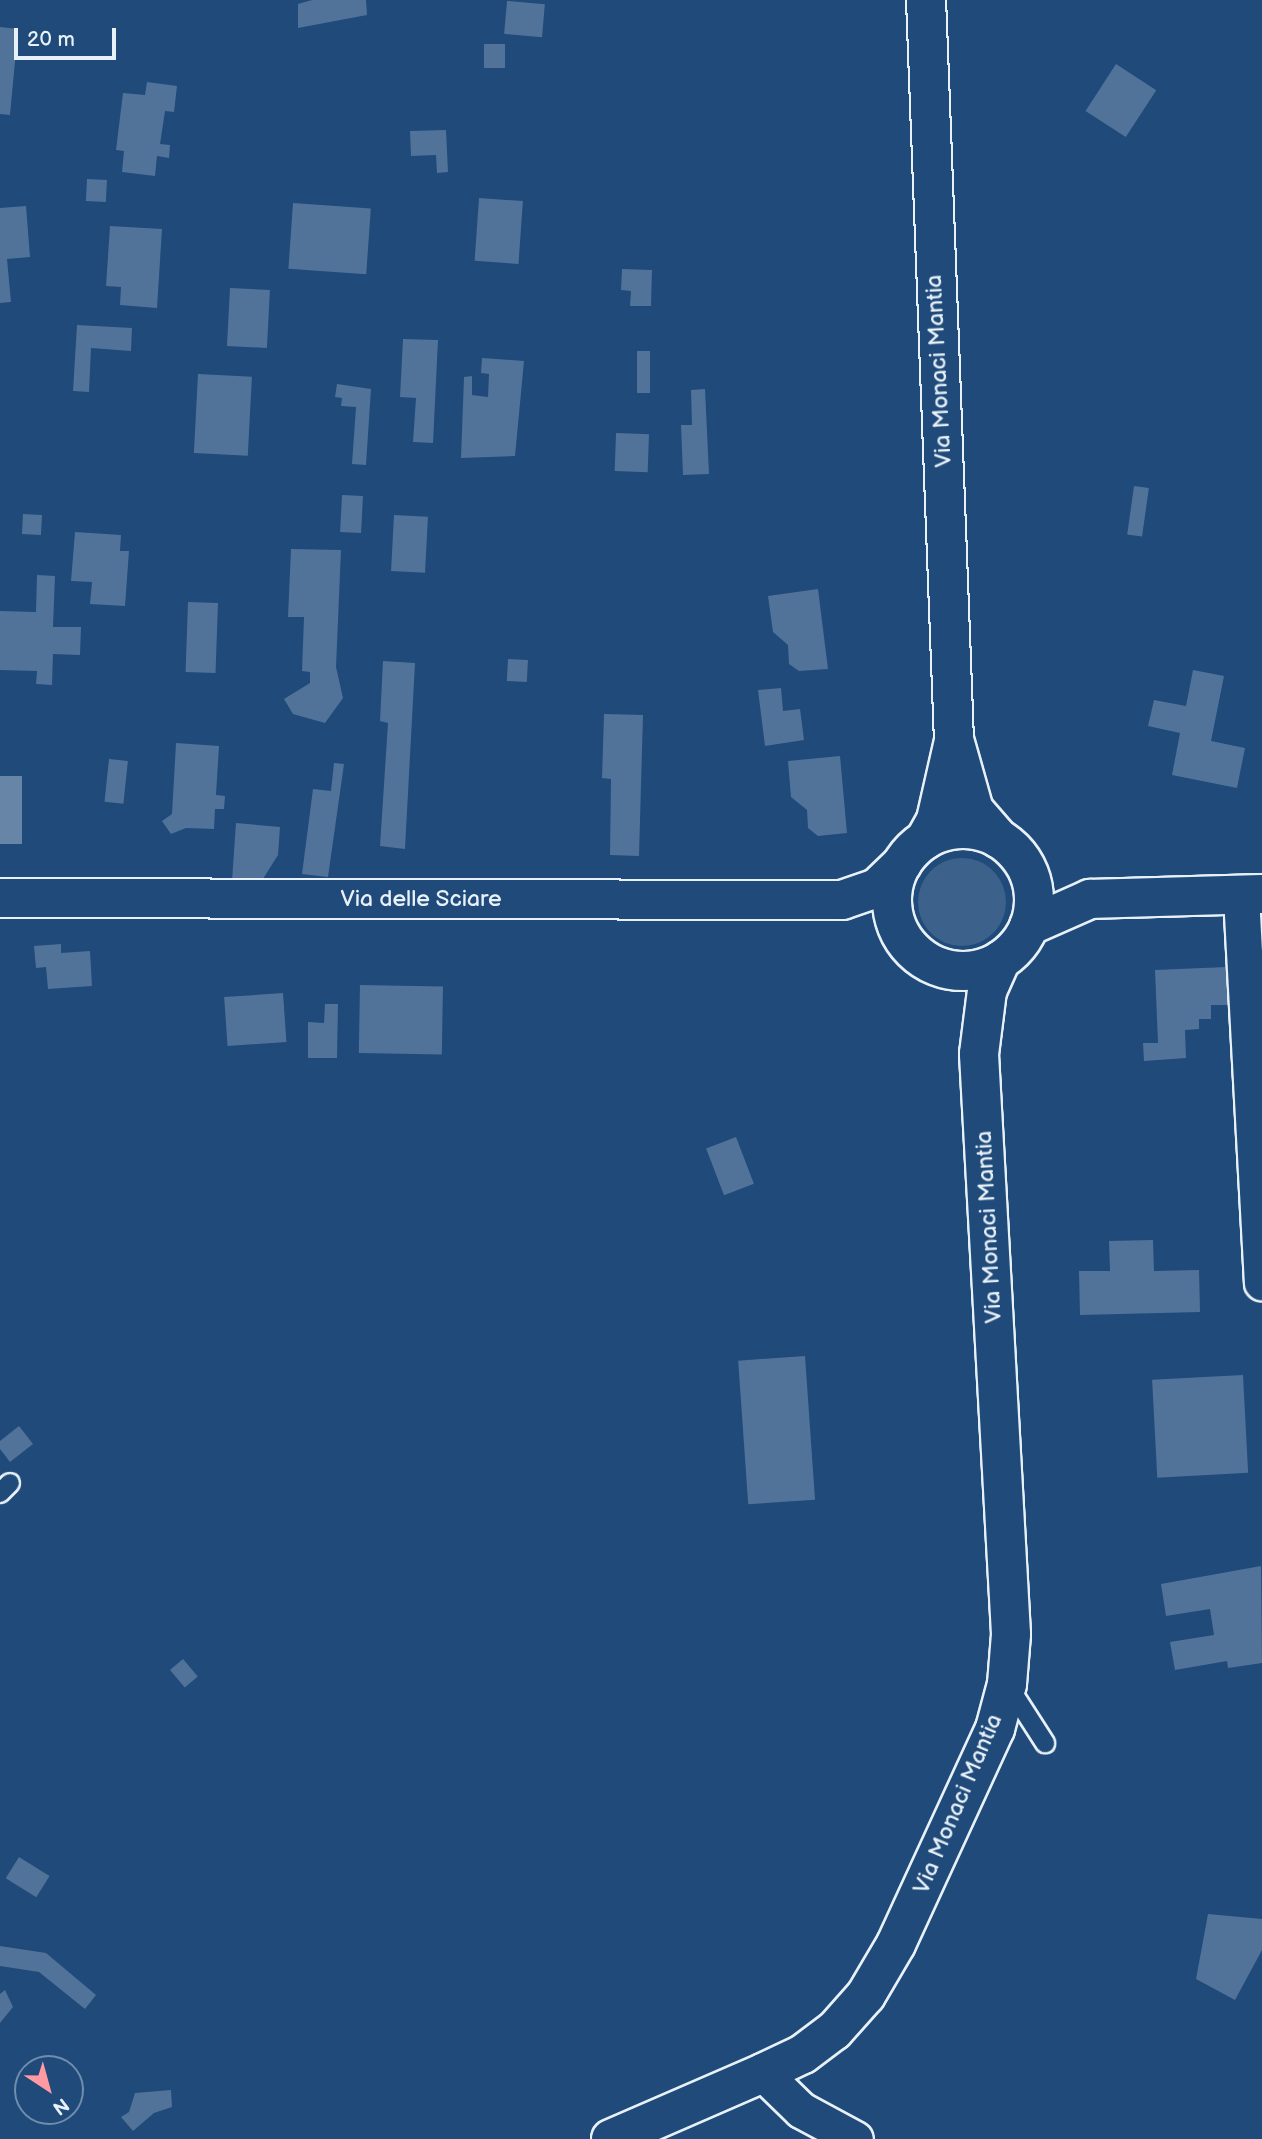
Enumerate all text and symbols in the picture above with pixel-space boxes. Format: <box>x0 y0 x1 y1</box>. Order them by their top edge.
scale bar <box>18 14 119 58</box>
text: 20 m <box>27 27 75 52</box>
street label: Via Monaci Mantia <box>920 274 958 468</box>
street label: Via delle Sciare <box>340 885 502 913</box>
street label: Via Monaci Mantia <box>970 1130 1008 1324</box>
street label: Via Monaci Mantia <box>908 1710 1008 1898</box>
north arrow <box>14 2055 84 2125</box>
text: N <box>48 2092 73 2119</box>

